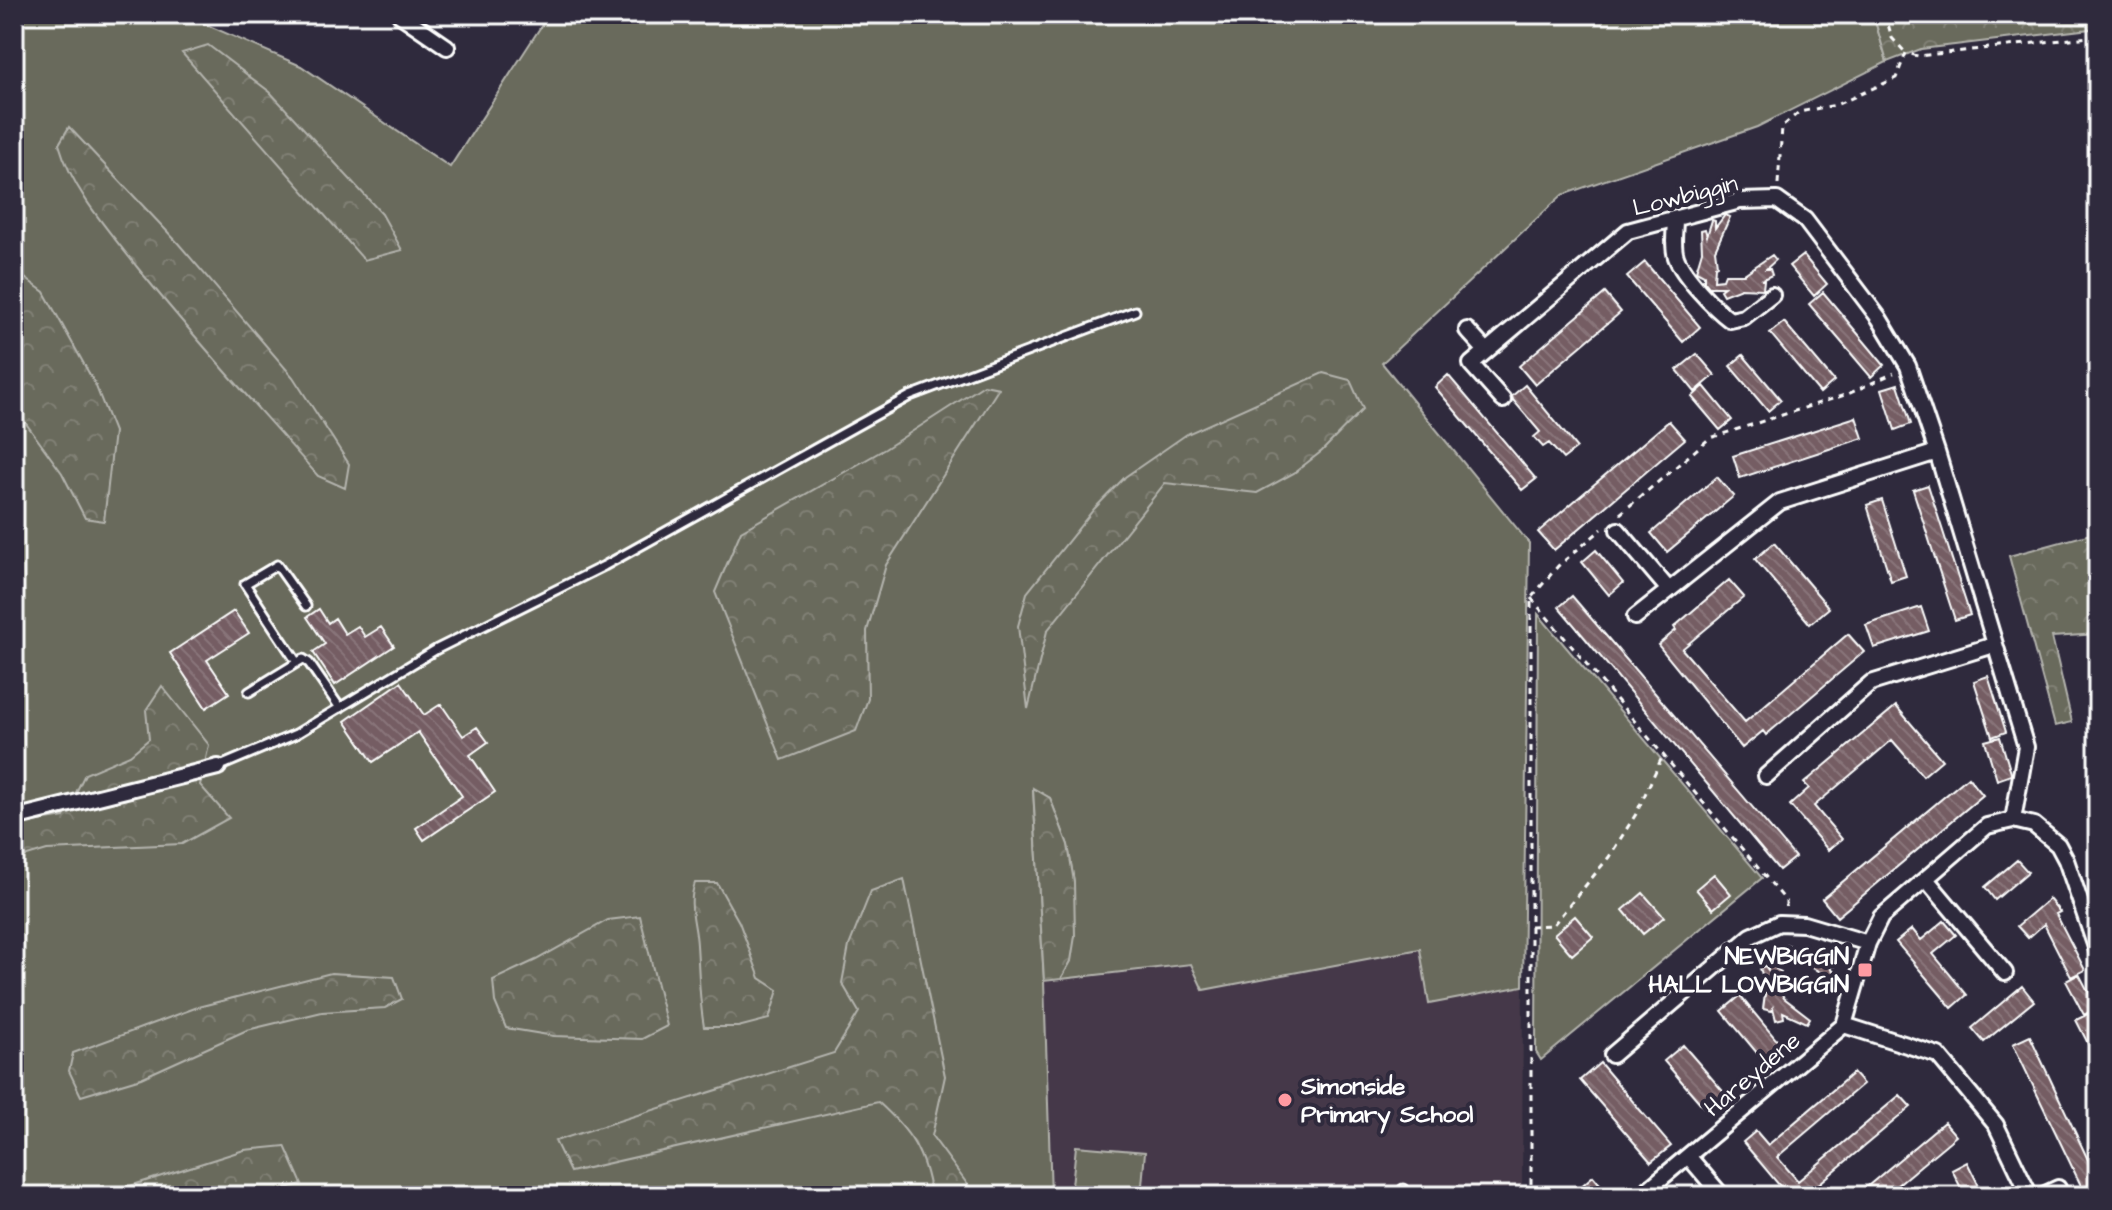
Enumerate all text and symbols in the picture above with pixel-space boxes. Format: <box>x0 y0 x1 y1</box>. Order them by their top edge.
street label: Lowbiggin <box>1629 167 1742 226</box>
place label: NEWBIGGIN HALL LOWBIGGIN <box>1648 940 1849 1002</box>
marker: NEWBIGGIN HALL LOWBIGGIN <box>1856 961 1874 979</box>
street label: Hareydene <box>1697 1024 1809 1126</box>
place label: Simonside Primary School <box>1300 1070 1474 1134</box>
marker: Simonside Primary School <box>1276 1091 1294 1109</box>

